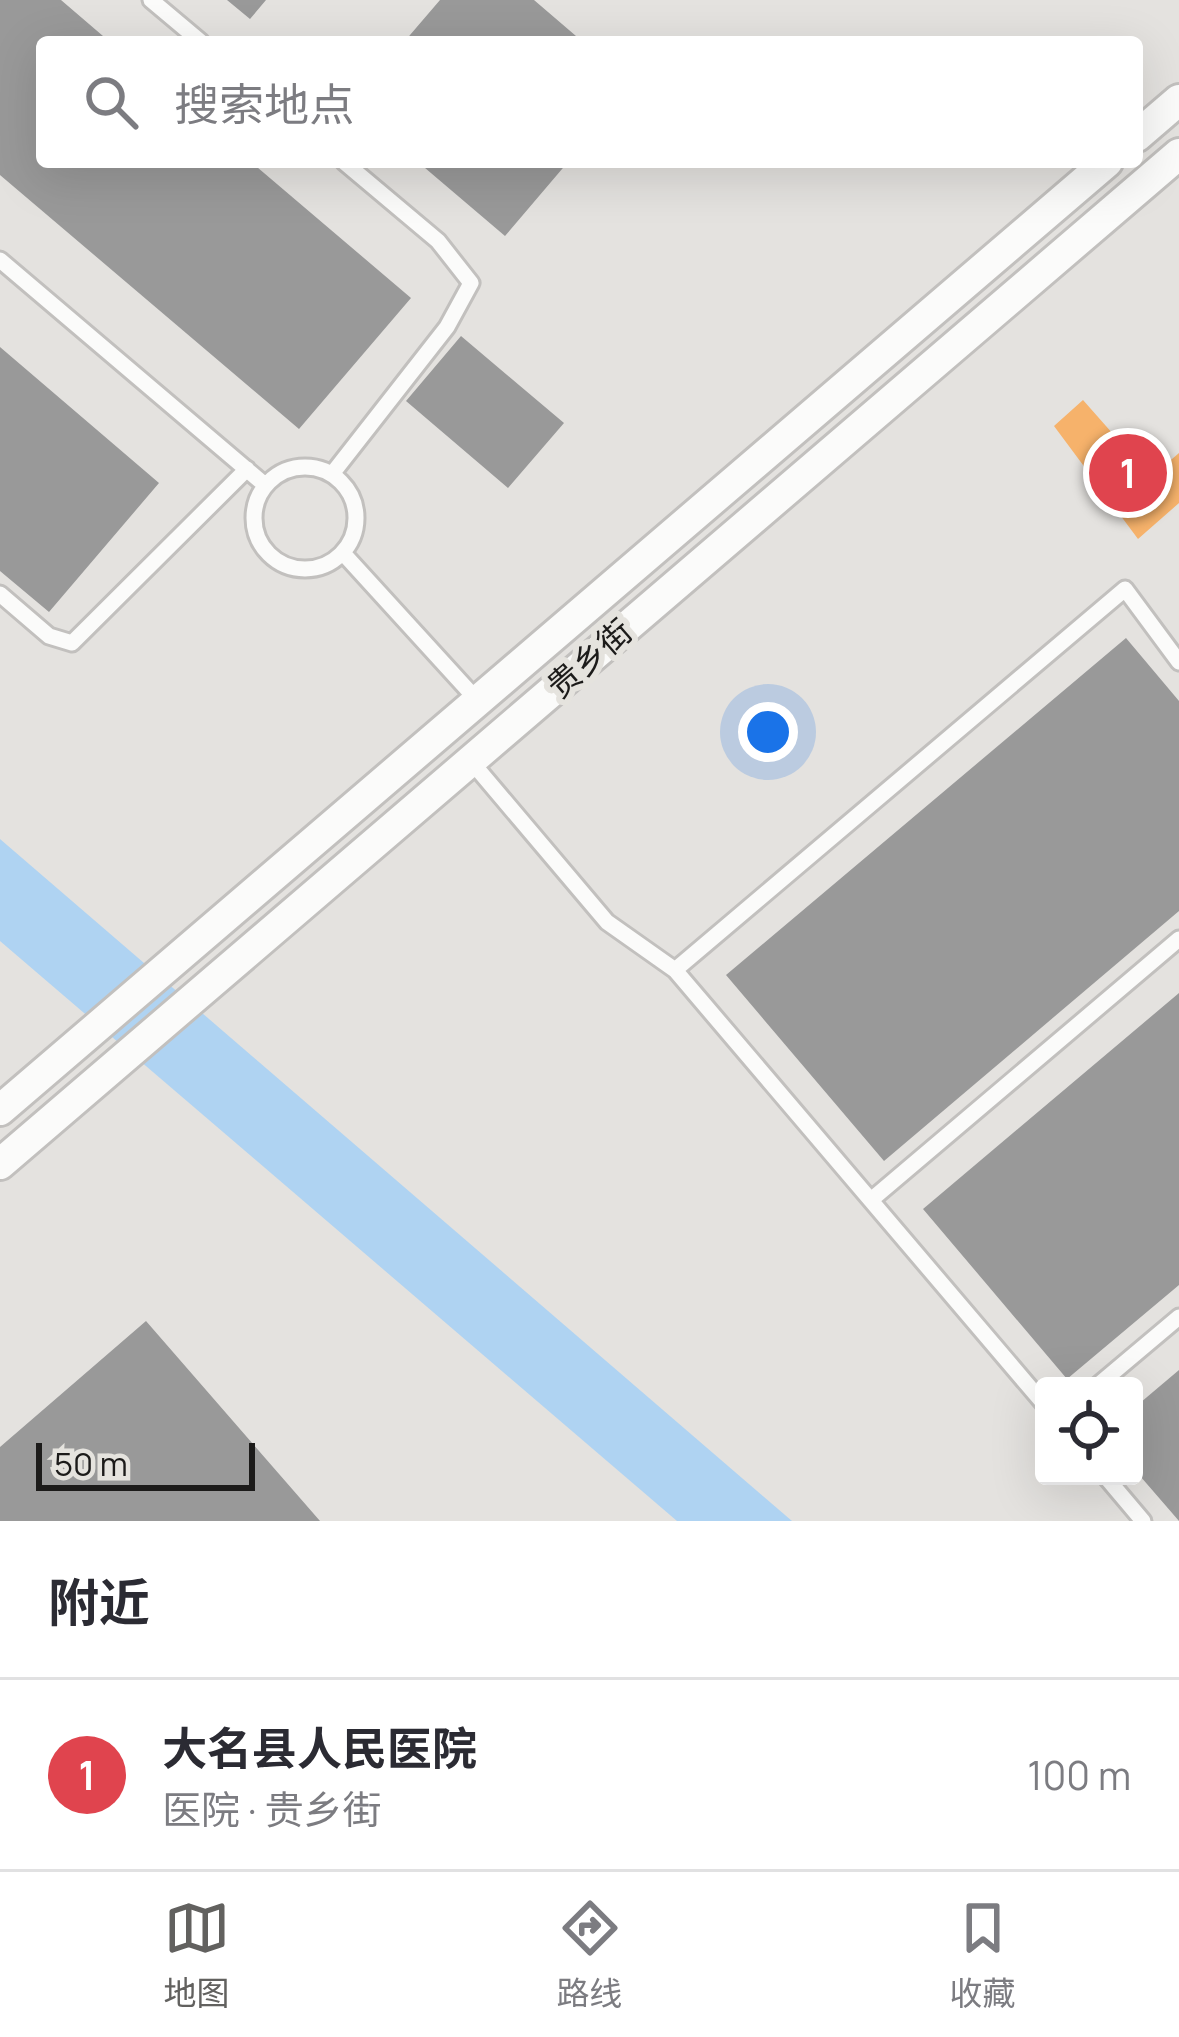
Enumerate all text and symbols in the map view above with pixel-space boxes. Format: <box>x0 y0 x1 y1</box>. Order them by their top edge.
search box <box>36 36 1143 168</box>
icon: search <box>78 69 144 135</box>
text: 搜索地点 <box>174 73 354 135</box>
pin: 1 <box>1089 428 1167 518</box>
street label: 贵乡街 <box>537 609 641 707</box>
your location <box>738 702 798 762</box>
map controls <box>1035 1377 1143 1485</box>
button: locate <box>1035 1377 1143 1485</box>
scale bar <box>36 1437 255 1490</box>
text: 50 m <box>54 1441 128 1486</box>
text: 附近 <box>48 1567 150 1636</box>
text: 大名县人民医院 <box>162 1717 477 1779</box>
text: 1 <box>78 1748 96 1802</box>
text: 100 m <box>1027 1748 1131 1802</box>
text: 医院 · 贵乡街 <box>162 1782 381 1836</box>
tab: 地图 <box>164 1895 230 2015</box>
tab: 路线 <box>557 1895 623 2015</box>
tab: 收藏 <box>950 1895 1016 2015</box>

